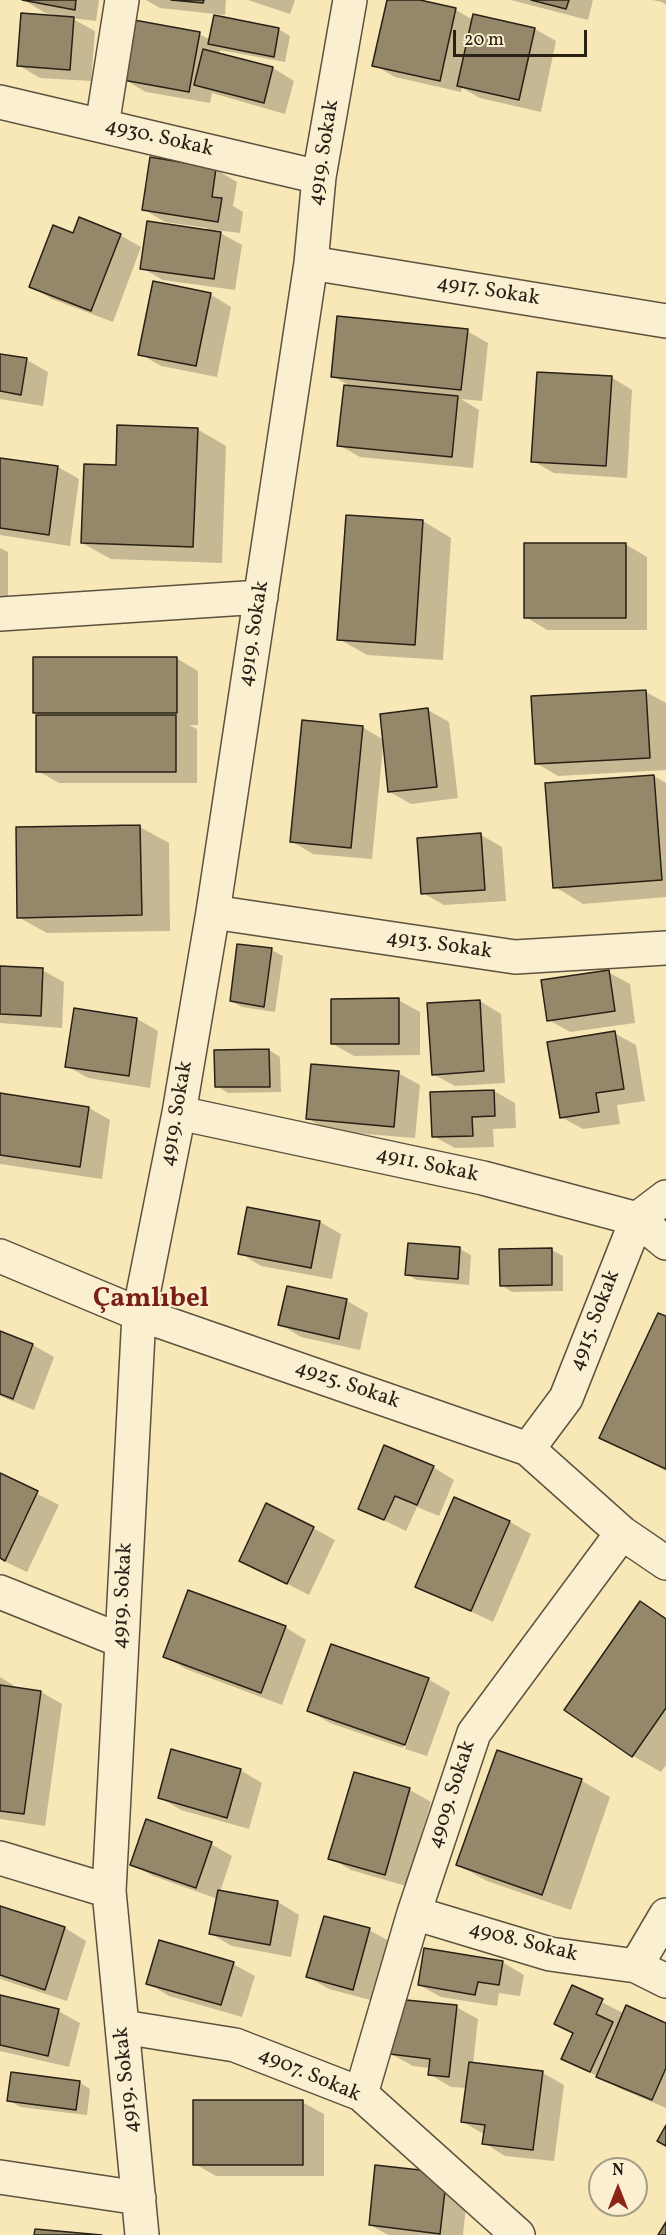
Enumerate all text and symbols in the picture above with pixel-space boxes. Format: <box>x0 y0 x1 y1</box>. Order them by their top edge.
scale bar <box>456 18 590 56</box>
text: 20 m <box>464 28 504 53</box>
street label: 4919. Sokak <box>304 98 346 208</box>
street label: 4930. Sokak <box>102 114 216 164</box>
street label: 4917. Sokak <box>435 271 541 313</box>
street label: 4919. Sokak <box>234 579 276 689</box>
street label: 4913. Sokak <box>384 926 494 966</box>
street label: 4919. Sokak <box>156 1059 200 1169</box>
street label: 4911. Sokak <box>373 1143 481 1189</box>
street label: 4915. Sokak <box>565 1267 627 1375</box>
district label: Çamlıbel <box>93 1285 209 1317</box>
street label: 4925. Sokak <box>291 1356 403 1416</box>
street label: 4919. Sokak <box>109 1542 139 1650</box>
street label: 4909. Sokak <box>424 1738 482 1852</box>
street label: 4908. Sokak <box>466 1917 580 1969</box>
street label: 4919. Sokak <box>110 2026 146 2134</box>
street label: 4907. Sokak <box>254 2043 364 2109</box>
north arrow <box>588 2157 648 2217</box>
text: N <box>612 2160 624 2182</box>

